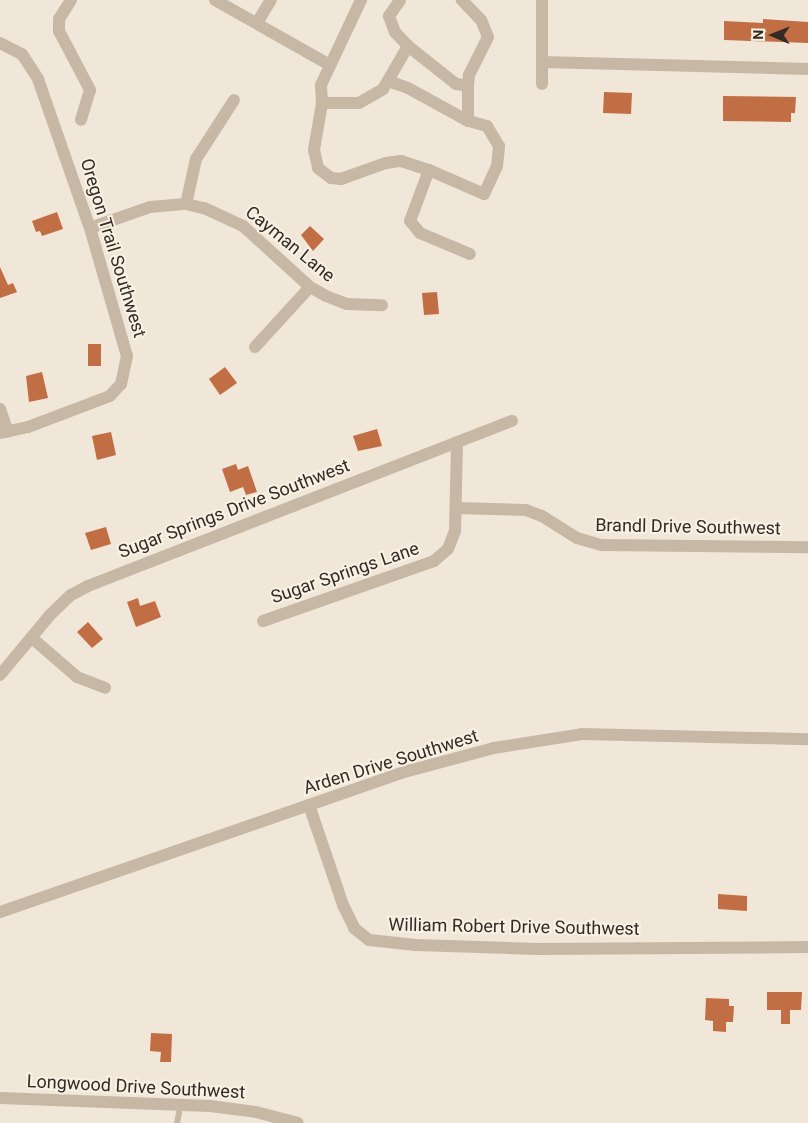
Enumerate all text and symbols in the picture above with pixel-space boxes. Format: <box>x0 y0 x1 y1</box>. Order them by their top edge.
north arrow <box>748 10 798 60</box>
text: N <box>750 30 766 40</box>
street label: Oregon Trail Southwest <box>75 156 151 340</box>
street label: Cayman Lane <box>241 201 339 287</box>
street label: Sugar Springs Drive Southwest <box>115 455 353 563</box>
street label: Brandl Drive Southwest <box>595 515 781 539</box>
street label: Sugar Springs Lane <box>268 538 422 608</box>
street label: Arden Drive Southwest <box>301 725 481 799</box>
street label: William Robert Drive Southwest <box>388 914 640 940</box>
street label: Longwood Drive Southwest <box>26 1070 246 1104</box>

